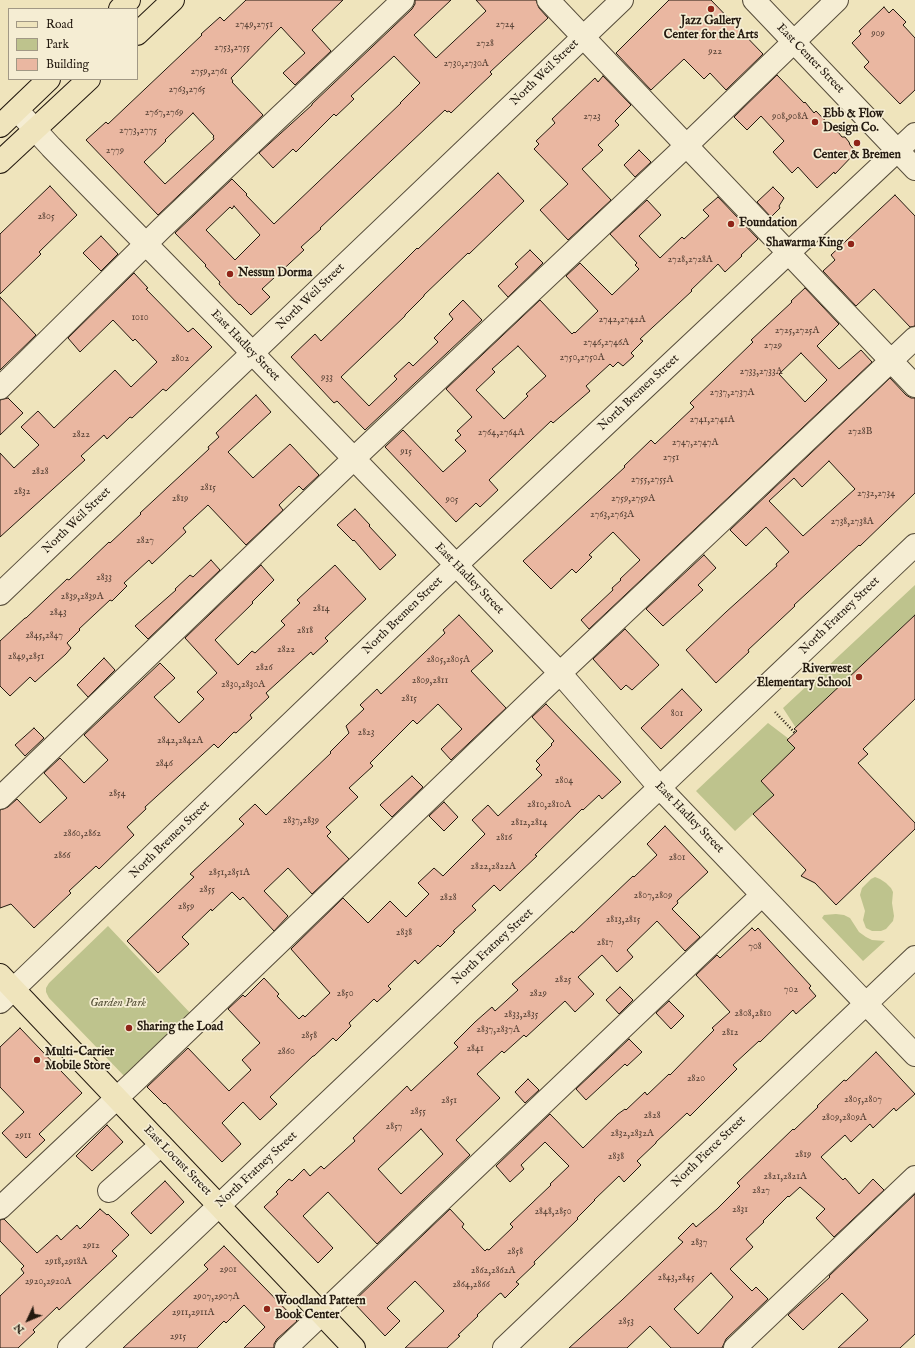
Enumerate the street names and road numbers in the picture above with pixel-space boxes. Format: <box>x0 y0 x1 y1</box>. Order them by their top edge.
street label: East Center Street <box>773 21 847 97</box>
street label: North Weil Street <box>508 37 582 109</box>
street label: North Weil Street <box>274 261 348 333</box>
street label: East Hadley Street <box>207 307 283 385</box>
street label: North Bremen Street <box>596 352 682 434</box>
street label: North Weil Street <box>40 485 114 557</box>
street label: East Hadley Street <box>431 540 507 618</box>
street label: North Bremen Street <box>360 574 446 658</box>
street label: North Fratney Street <box>797 574 883 658</box>
street label: East Hadley Street <box>651 779 727 857</box>
street label: North Bremen Street <box>127 798 213 882</box>
street label: North Fratney Street <box>450 906 536 988</box>
street label: North Pierce Street <box>669 1113 749 1191</box>
street label: East Locust Street <box>140 1123 214 1199</box>
street label: North Fratney Street <box>214 1129 300 1211</box>

